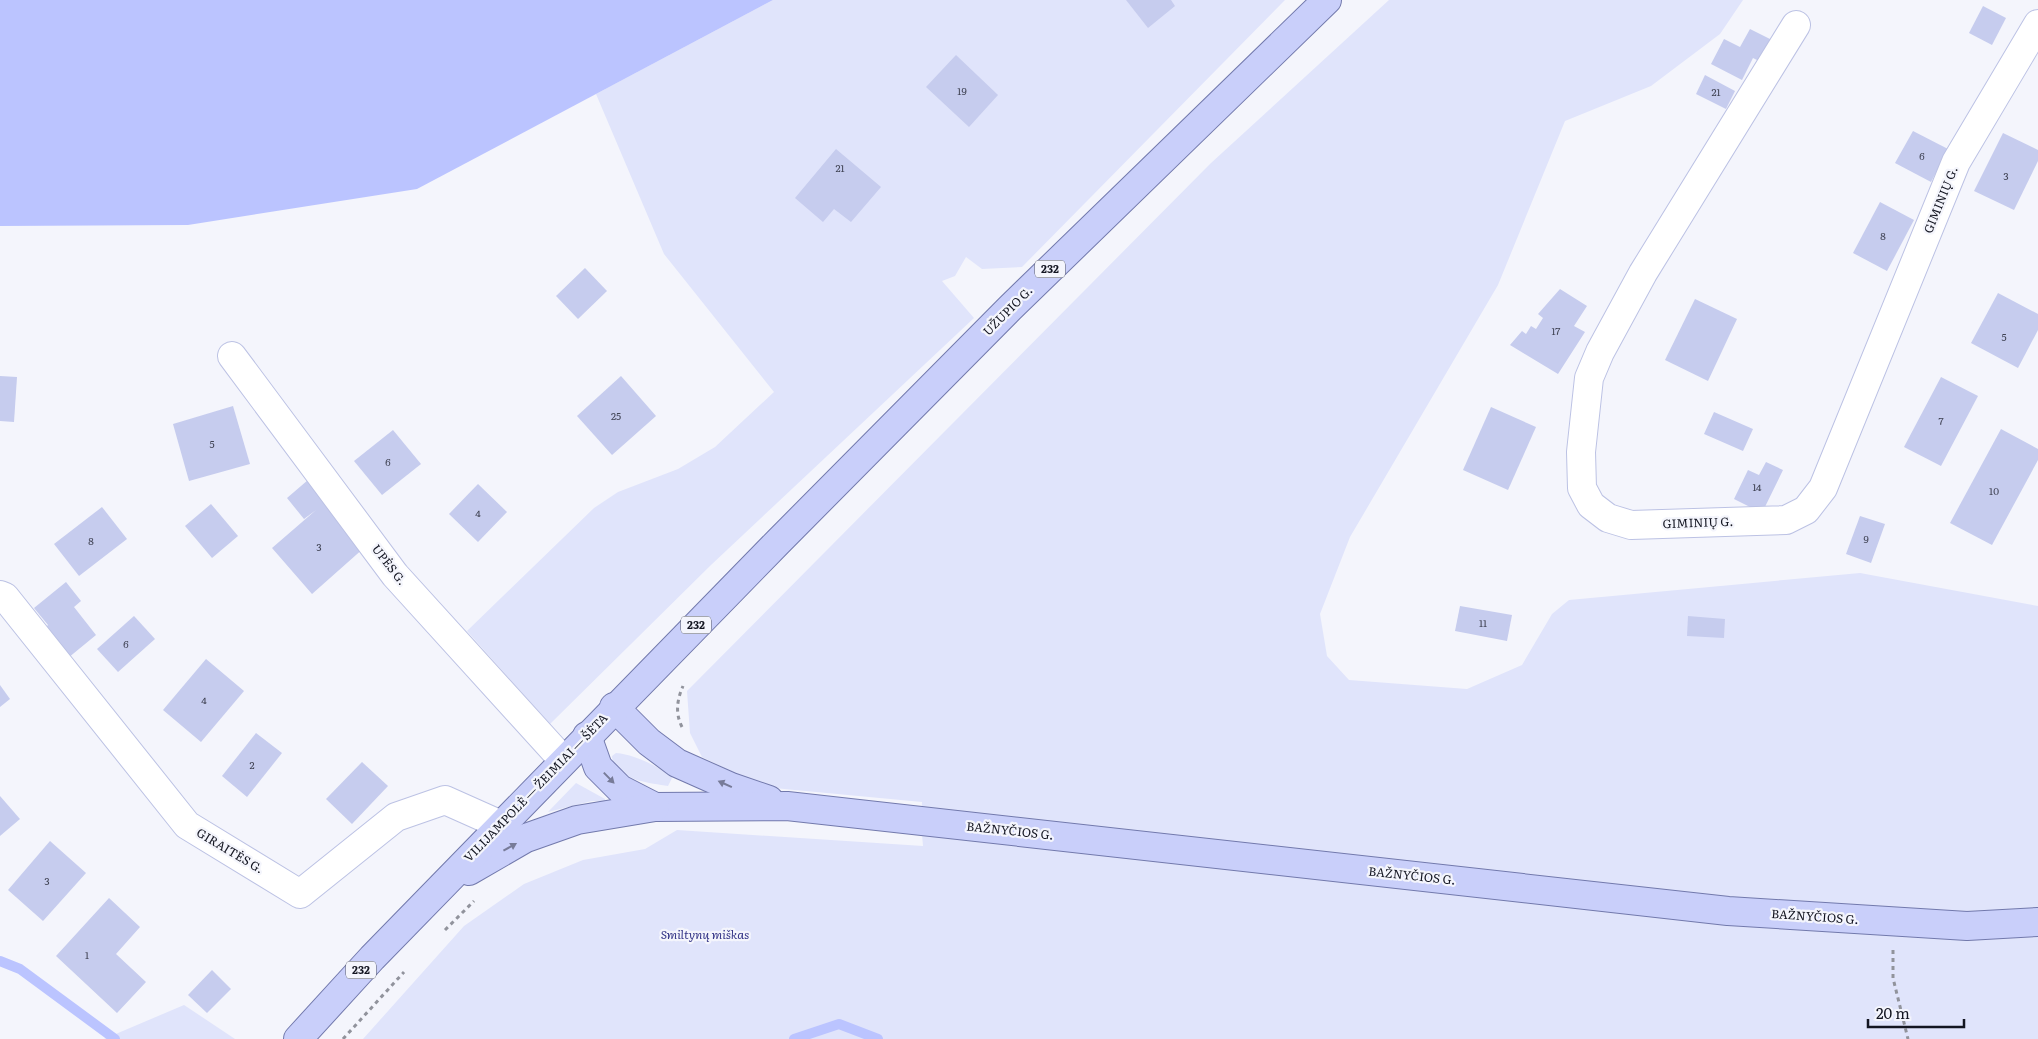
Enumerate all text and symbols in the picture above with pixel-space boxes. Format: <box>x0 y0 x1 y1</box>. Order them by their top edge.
house number: 19 <box>957 83 967 98</box>
house number: 21 <box>1711 84 1721 99</box>
house number: 6 <box>1919 148 1925 163</box>
house number: 21 <box>835 160 845 175</box>
street label: GIMINIŲ G. <box>1918 163 1962 236</box>
house number: 3 <box>2003 168 2009 183</box>
house number: 8 <box>1880 228 1886 243</box>
road number: 232 <box>1035 260 1065 278</box>
street label: UŽUPIO G. <box>978 281 1036 339</box>
house number: 17 <box>1552 323 1560 338</box>
house number: 5 <box>2001 329 2007 344</box>
house number: 25 <box>611 408 621 423</box>
house number: 7 <box>1938 413 1944 428</box>
house number: 5 <box>209 436 215 451</box>
house number: 6 <box>385 454 391 469</box>
house number: 14 <box>1752 479 1762 494</box>
house number: 10 <box>1989 483 1999 498</box>
house number: 4 <box>475 505 481 520</box>
street label: GIMINIŲ G. <box>1662 512 1734 532</box>
house number: 9 <box>1863 531 1869 546</box>
house number: 8 <box>88 533 94 548</box>
house number: 3 <box>316 539 322 554</box>
street label: UPĖS G. <box>368 540 411 589</box>
house number: 11 <box>1479 615 1487 630</box>
road number: 232 <box>681 616 711 634</box>
house number: 6 <box>123 636 129 651</box>
house number: 4 <box>201 692 207 707</box>
street label: VILIJAMPOLĖ — ŽEIMIAI — ŠĖTA <box>459 709 611 866</box>
house number: 2 <box>249 757 255 772</box>
one-way arrow <box>603 772 615 784</box>
one-way arrow <box>718 780 732 788</box>
street label: BAŽNYČIOS G. <box>966 816 1055 844</box>
street label: GIRAITĖS G. <box>194 823 267 877</box>
one-way arrow <box>502 843 517 851</box>
street label: BAŽNYČIOS G. <box>1368 861 1457 889</box>
house number: 3 <box>44 873 50 888</box>
street label: BAŽNYČIOS G. <box>1771 904 1859 928</box>
park label: Smiltynų miškas <box>661 925 749 943</box>
house number: 1 <box>85 947 89 962</box>
road number: 232 <box>346 962 376 978</box>
scale bar <box>1868 996 1964 1028</box>
text: 20 m <box>1876 1001 1910 1024</box>

